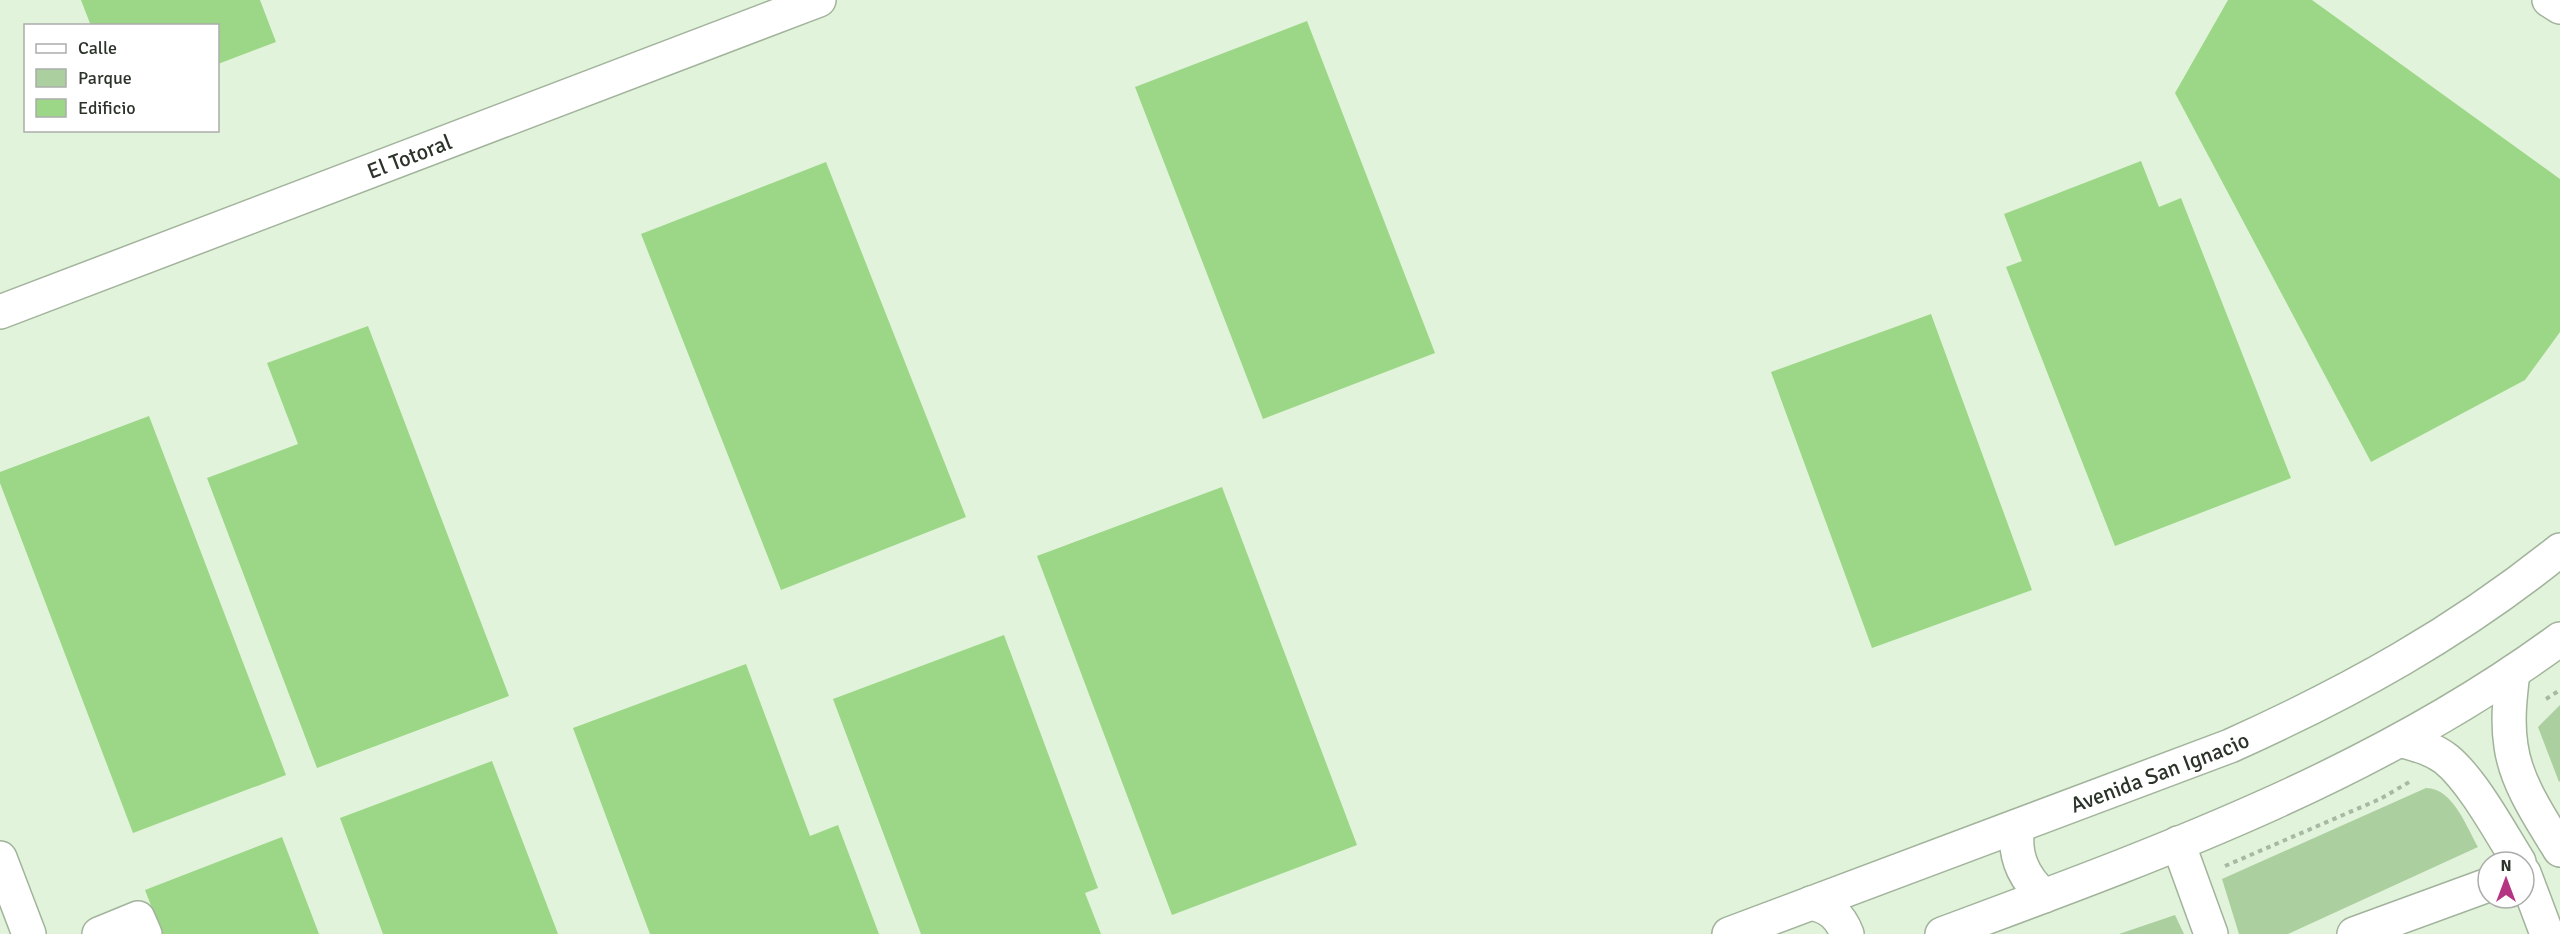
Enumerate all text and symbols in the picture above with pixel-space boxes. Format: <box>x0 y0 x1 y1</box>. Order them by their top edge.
legend <box>24 24 219 132</box>
text: Calle <box>78 37 117 59</box>
text: Parque <box>78 67 132 89</box>
text: Edificio <box>78 97 136 119</box>
street label: El Totoral <box>363 128 456 185</box>
street label: Avenida San Ignacio <box>2067 726 2254 819</box>
north arrow <box>2476 850 2536 910</box>
text: N <box>2500 856 2512 876</box>

